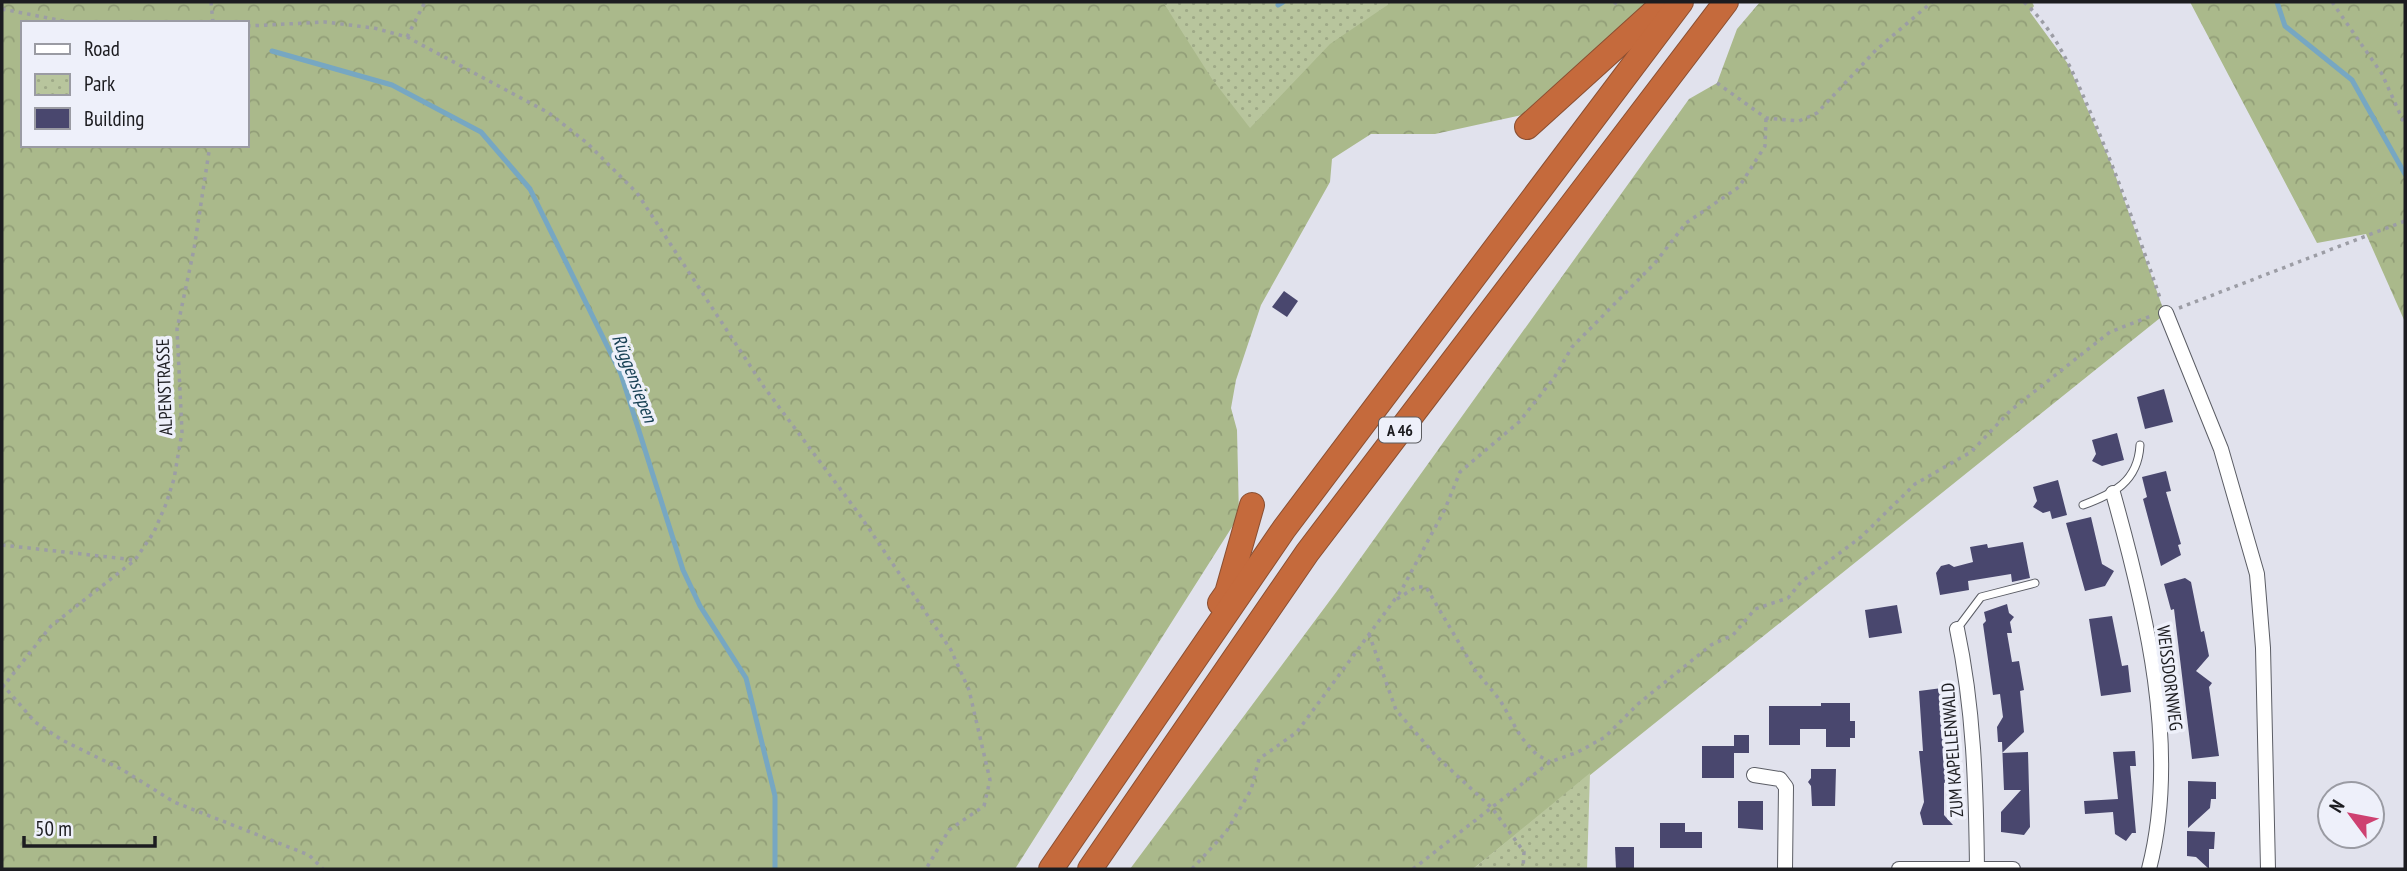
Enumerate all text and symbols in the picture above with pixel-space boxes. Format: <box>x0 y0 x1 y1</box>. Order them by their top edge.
legend <box>21 21 248 147</box>
text: Road <box>84 35 120 62</box>
text: Park <box>84 70 115 97</box>
text: Building <box>84 105 144 132</box>
water label: Rüggensiepen <box>607 330 663 427</box>
street label: ALPENSTRASSE <box>151 338 177 436</box>
road number: A 46 <box>1379 418 1421 442</box>
street label: WEISSDORNWEG <box>2152 624 2188 732</box>
street label: ZUM KAPELLENWALD <box>1936 682 1968 818</box>
north arrow <box>2316 780 2386 850</box>
text: N <box>2324 795 2349 817</box>
scale bar <box>24 804 156 848</box>
text: 50 m <box>35 815 72 842</box>

